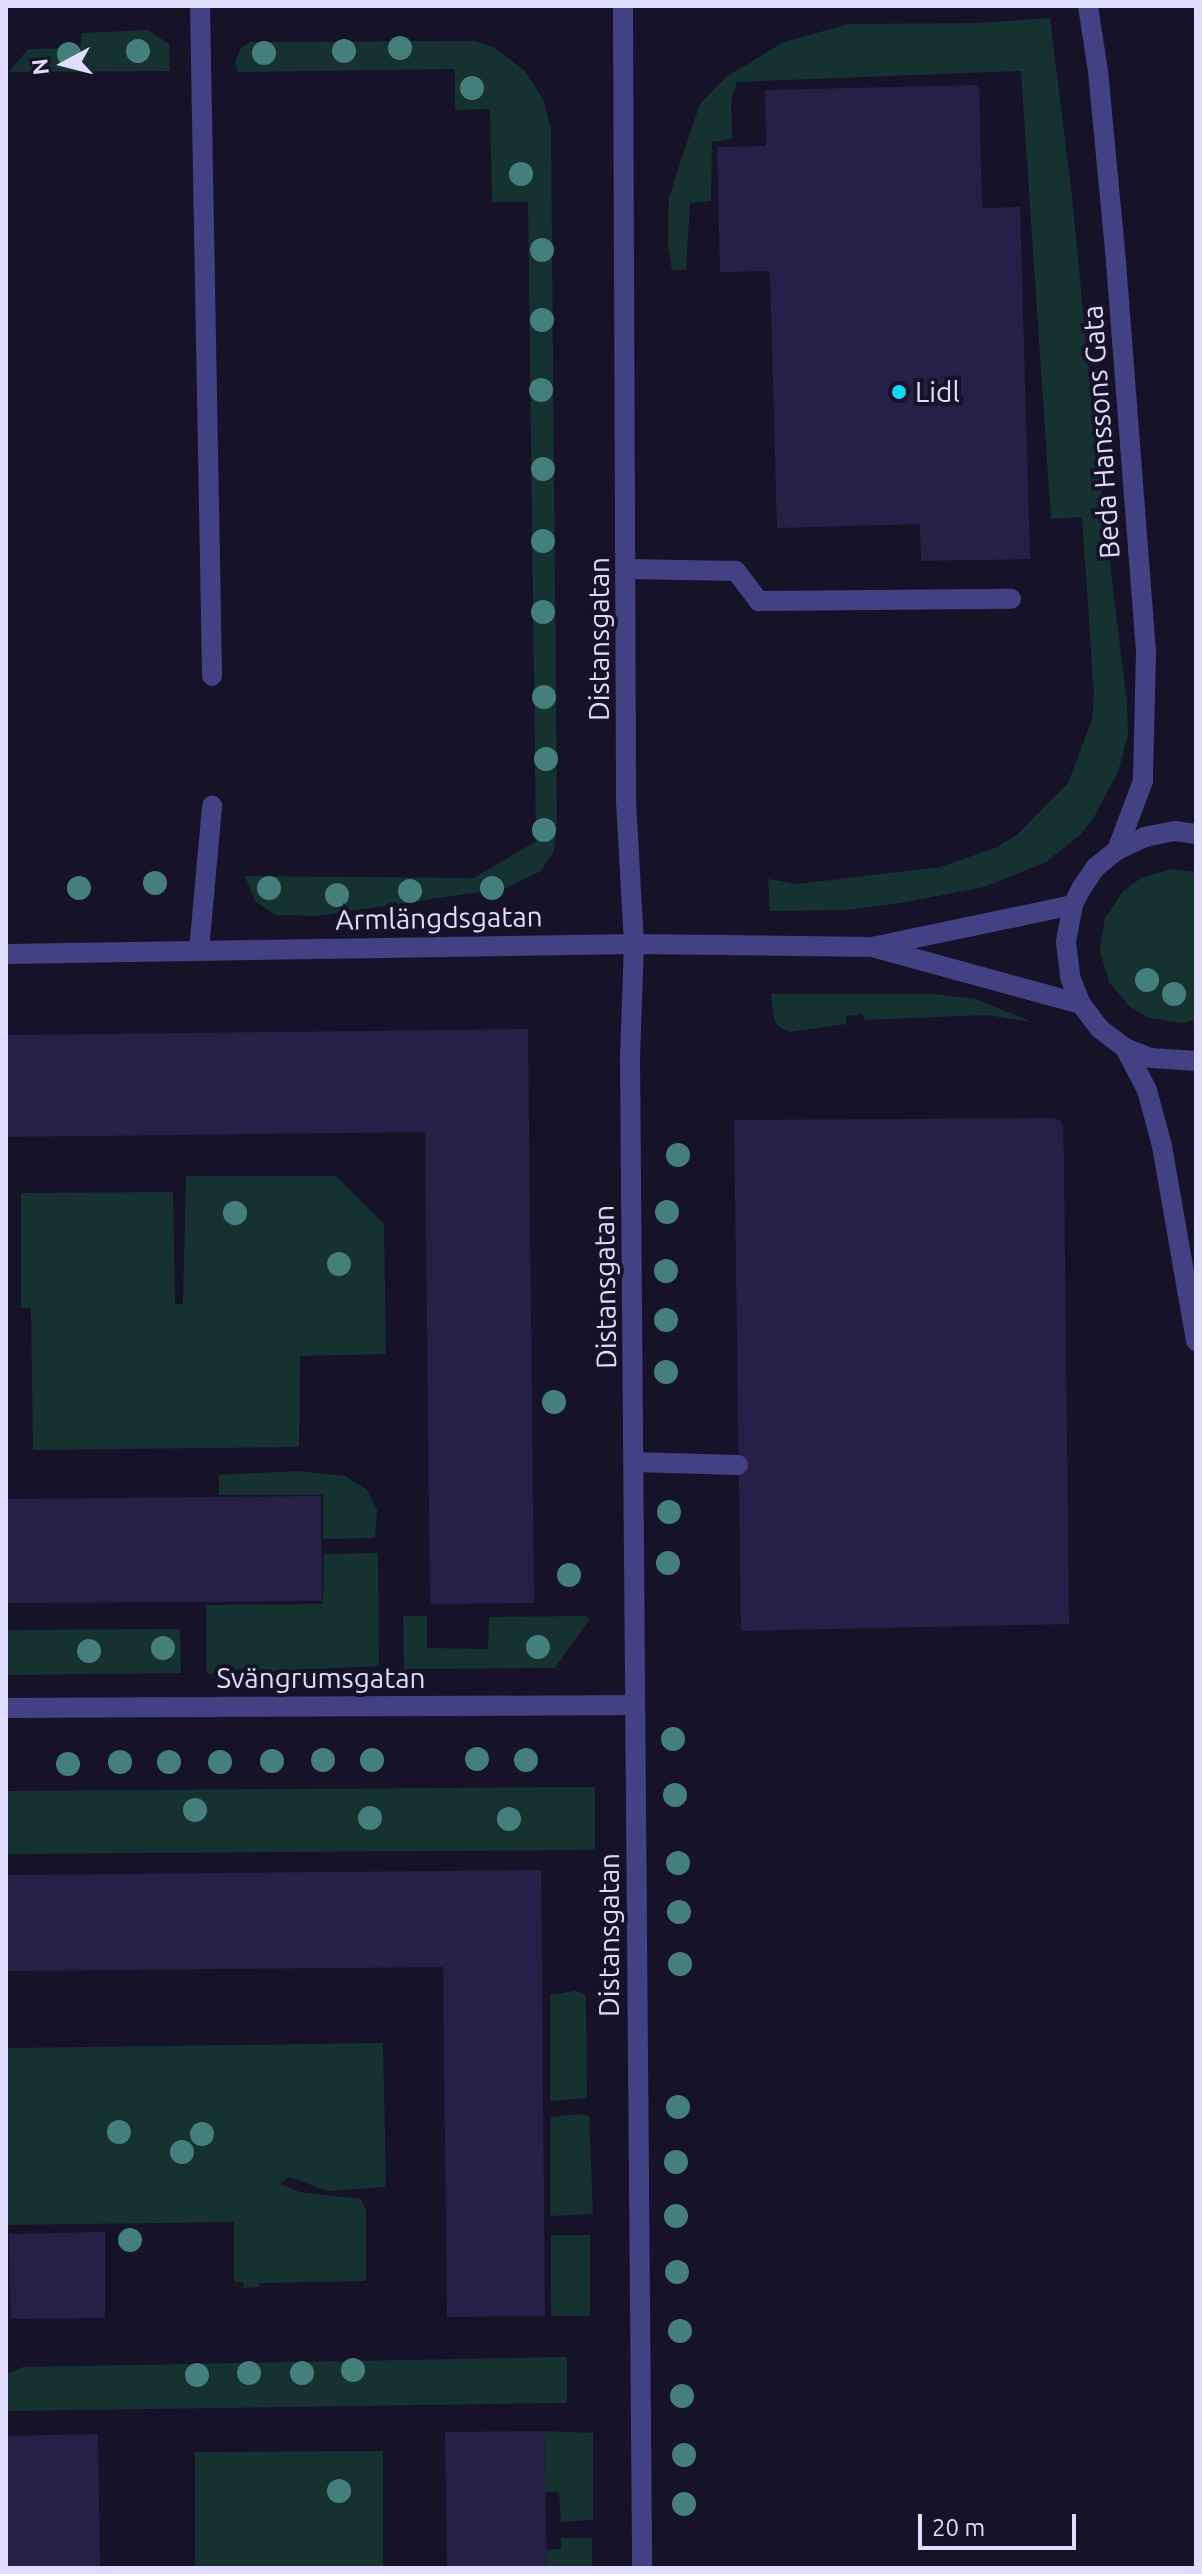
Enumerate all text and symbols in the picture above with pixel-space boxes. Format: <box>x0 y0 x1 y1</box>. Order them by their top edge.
north arrow <box>24 24 104 104</box>
text: N <box>26 57 53 77</box>
street label: Beda Hanssons Gata <box>1075 304 1127 560</box>
place label: Lidl <box>915 375 960 409</box>
marker: Lidl <box>890 383 908 401</box>
street label: Distansgatan <box>582 557 616 721</box>
street label: Armlängdsgatan <box>335 899 543 937</box>
street label: Distansgatan <box>587 1205 623 1369</box>
street label: Svängrumsgatan <box>216 1661 426 1695</box>
street label: Distansgatan <box>592 1853 626 2017</box>
scale bar <box>922 2498 1080 2548</box>
text: 20 m <box>932 2514 985 2541</box>

